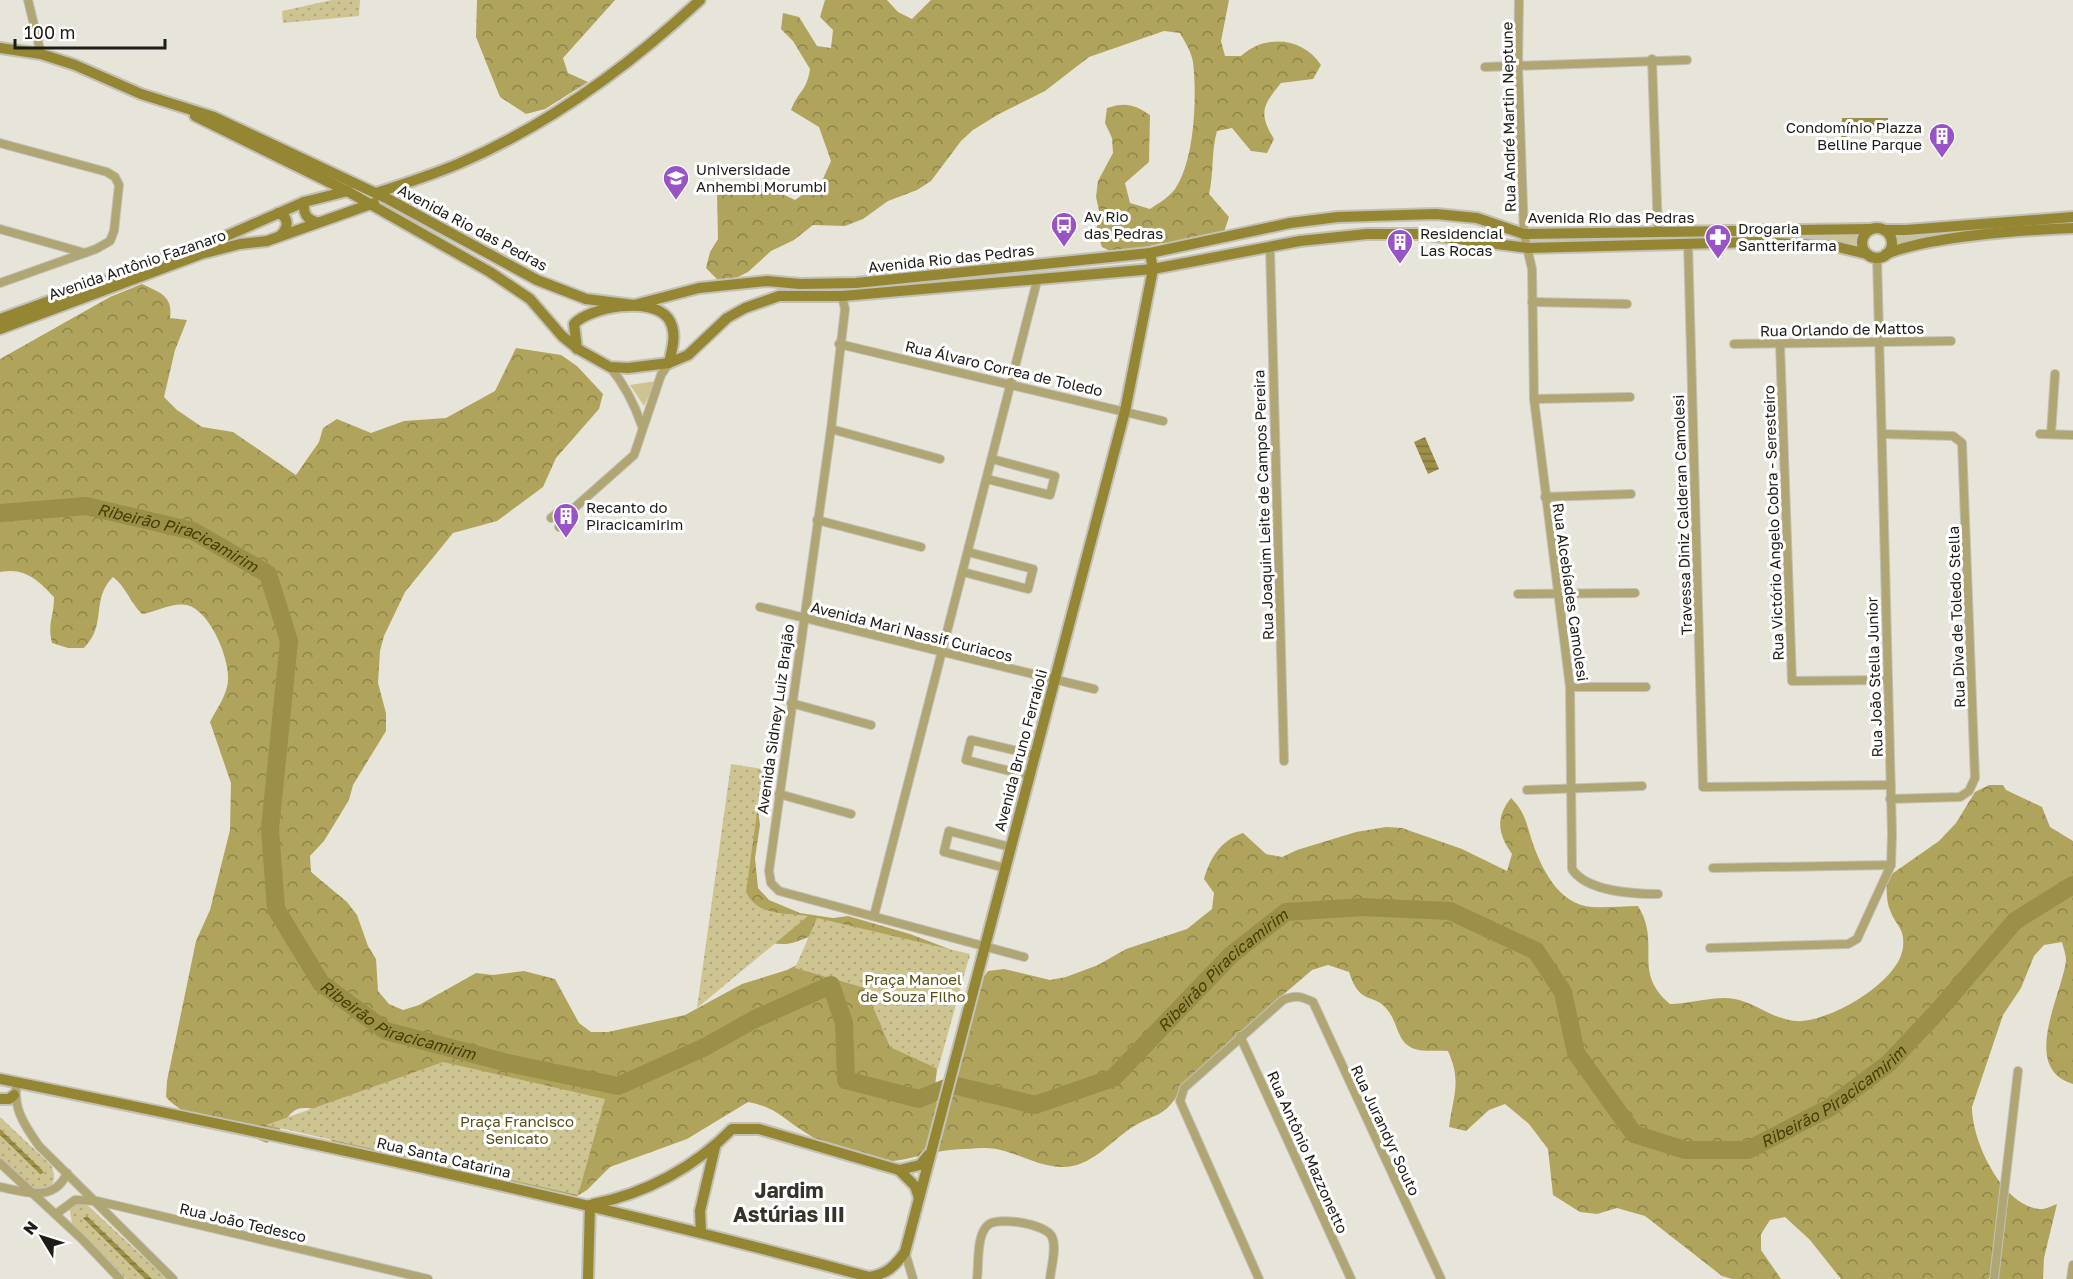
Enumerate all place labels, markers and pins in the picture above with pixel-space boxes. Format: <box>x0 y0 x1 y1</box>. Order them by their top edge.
place label: Condomínio Piazza Belline Parque <box>1786 118 1922 153</box>
building icon: Condomínio Piazza Belline Parque <box>1927 121 1957 159</box>
place label: Universidade Anhembi Morumbi <box>696 160 827 195</box>
school or university icon: Universidade Anhembi Morumbi <box>661 163 691 201</box>
place label: Av Rio das Pedras <box>1084 207 1163 242</box>
bus stop icon: Av Rio das Pedras <box>1049 210 1079 248</box>
place label: Drogaria Santterifarma <box>1738 219 1837 254</box>
pharmacy icon: Drogaria Santterifarma <box>1703 222 1733 260</box>
place label: Residencial Las Rocas <box>1420 224 1504 259</box>
building icon: Residencial Las Rocas <box>1385 227 1415 265</box>
place label: Recanto do Piracicamirim <box>586 498 683 533</box>
building icon: Recanto do Piracicamirim <box>551 501 581 539</box>

